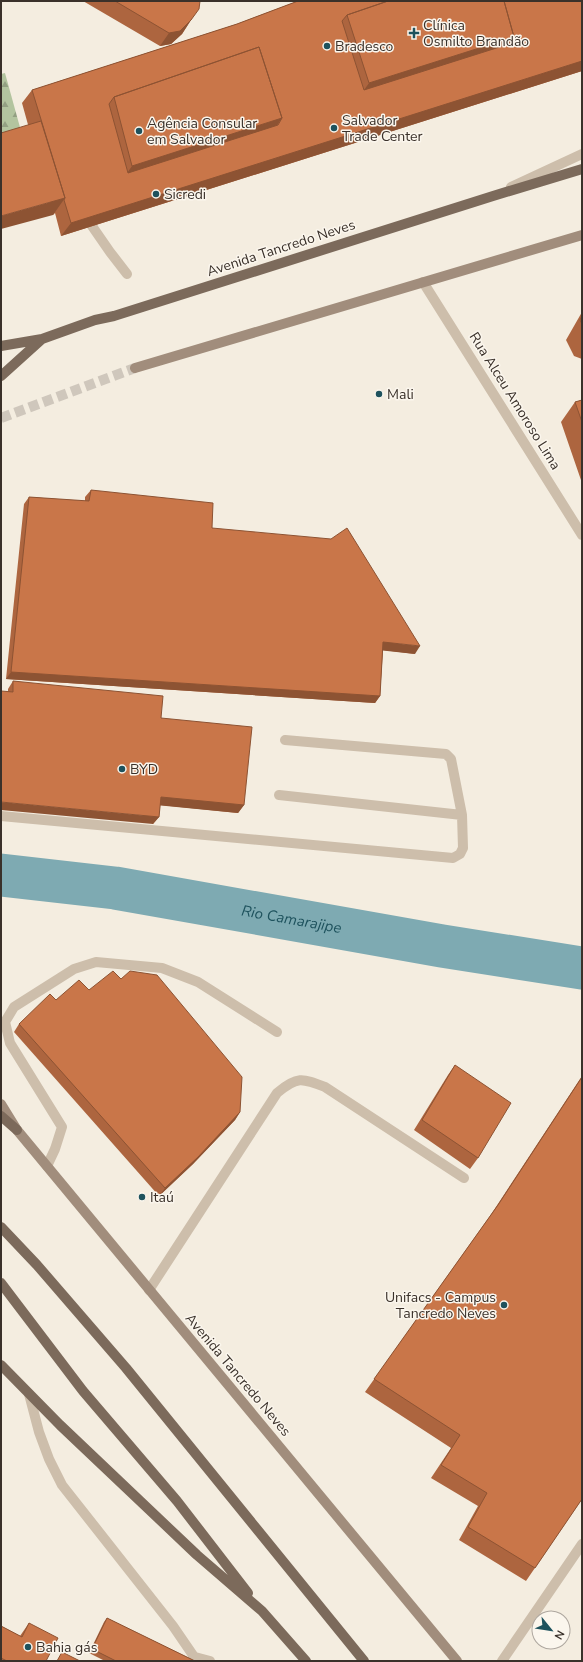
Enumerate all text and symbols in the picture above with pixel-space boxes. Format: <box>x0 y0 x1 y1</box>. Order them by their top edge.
place label: Clínica Osmilto Brandão <box>423 16 529 51</box>
marker: Clínica Osmilto Brandão <box>408 27 420 39</box>
place label: Bradesco <box>335 37 394 56</box>
marker: Bradesco <box>322 41 332 51</box>
place label: Salvador Trade Center <box>342 111 423 146</box>
place label: Agência Consular em Salvador <box>147 114 257 149</box>
marker: Salvador Trade Center <box>329 123 339 133</box>
marker: Agência Consular em Salvador <box>134 126 144 136</box>
place label: Sicredi <box>164 185 206 204</box>
marker: Sicredi <box>151 189 161 199</box>
street label: Avenida Tancredo Neves <box>204 215 358 281</box>
street label: Rua Alceu Amoroso Lima <box>465 329 565 473</box>
place label: Mali <box>387 385 414 404</box>
marker: Mali <box>374 389 384 399</box>
place label: BYD <box>130 760 158 779</box>
marker: BYD <box>117 764 127 774</box>
water label: Rio Camarajipe <box>240 901 343 938</box>
place label: Itaú <box>150 1188 174 1207</box>
marker: Itaú <box>137 1192 147 1202</box>
place label: Unifacs - Campus Tancredo Neves <box>385 1288 496 1323</box>
marker: Unifacs - Campus Tancredo Neves <box>499 1300 509 1310</box>
street label: Avenida Tancredo Neves <box>181 1310 295 1441</box>
north arrow <box>531 1610 571 1650</box>
text: N <box>551 1627 568 1642</box>
place label: Bahia gás <box>36 1638 98 1657</box>
marker: Bahia gás <box>23 1642 33 1652</box>

